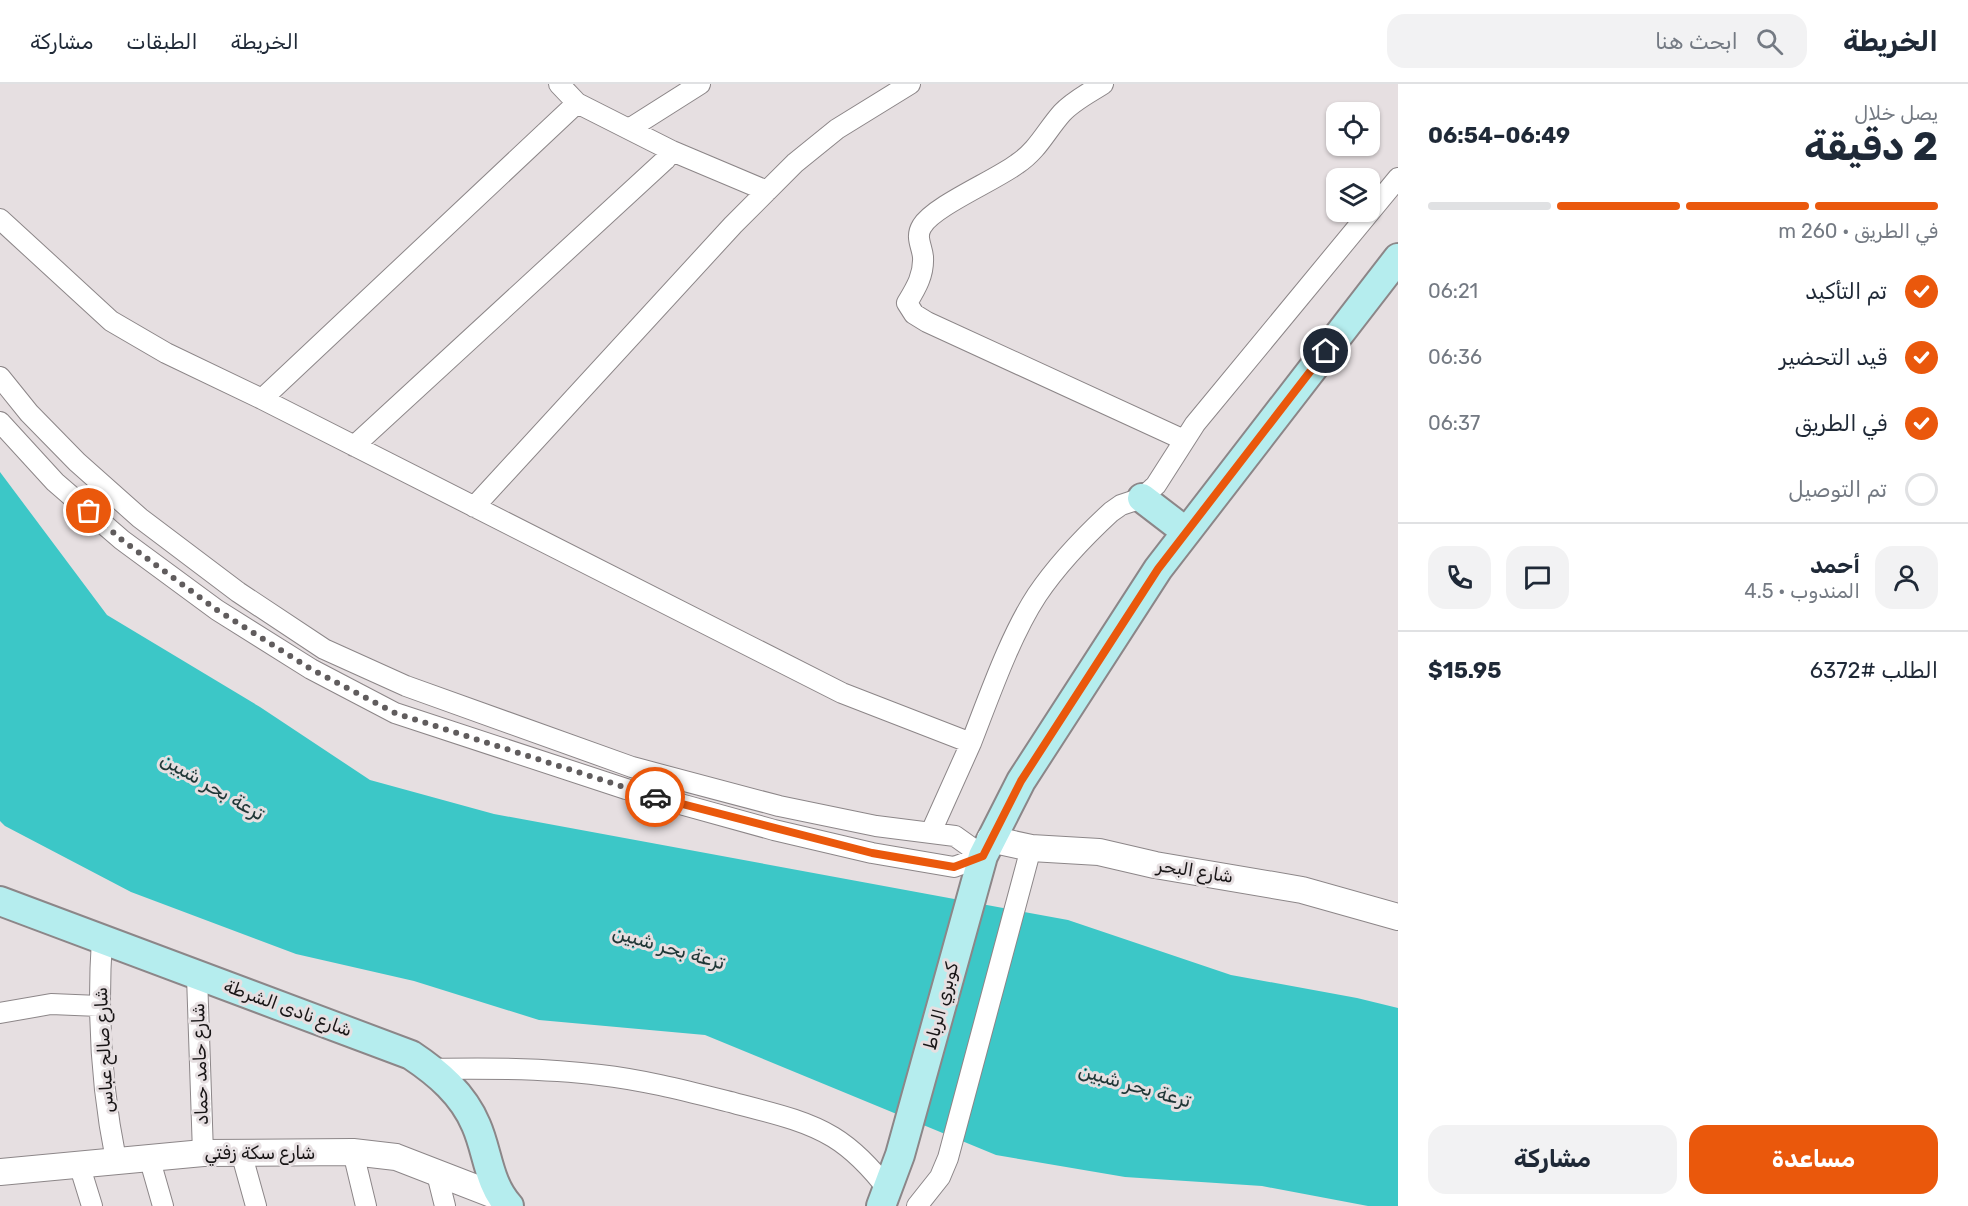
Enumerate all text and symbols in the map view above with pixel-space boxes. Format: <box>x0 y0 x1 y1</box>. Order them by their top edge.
search box <box>1387 14 1807 68</box>
icon: search <box>1753 25 1786 58</box>
text: الخريطة <box>1843 25 1938 58</box>
text: ابحث هنا <box>1655 28 1738 55</box>
text: مشاركة <box>30 29 93 54</box>
text: الطبقات <box>126 29 198 54</box>
text: الخريطة <box>231 29 299 54</box>
text: يصل خلال <box>1854 101 1938 125</box>
map controls <box>1326 102 1380 222</box>
button: locate <box>1326 102 1380 156</box>
text: 06:49–06:54 <box>1428 122 1570 149</box>
text: 2 دقيقة <box>1804 124 1938 170</box>
button: layers <box>1326 168 1380 222</box>
text: في الطريق · 260 m <box>1778 219 1938 243</box>
icon: check <box>1905 275 1938 308</box>
text: تم التأكيد <box>1805 278 1887 305</box>
text: 06:21 <box>1428 279 1478 303</box>
pin <box>1300 325 1351 376</box>
icon: home <box>1309 334 1342 367</box>
icon: check <box>1905 341 1938 374</box>
text: قيد التحضير <box>1779 344 1887 371</box>
text: 06:36 <box>1428 345 1482 369</box>
icon: check <box>1905 407 1938 440</box>
text: في الطريق <box>1795 410 1887 437</box>
text: 06:37 <box>1428 411 1480 435</box>
text: تم التوصيل <box>1788 476 1887 503</box>
pin <box>63 485 114 536</box>
icon: bag <box>72 494 105 527</box>
button: phone <box>1428 546 1491 609</box>
button: chat <box>1506 546 1569 609</box>
button: person <box>1875 546 1938 609</box>
text: أحمد <box>1810 552 1860 579</box>
text: المندوب · 4.5 <box>1744 579 1860 603</box>
text: $15.95 <box>1428 657 1501 684</box>
text: الطلب #6372 <box>1810 657 1938 684</box>
water label: ترعة بحر شبين <box>157 747 269 825</box>
courier <box>625 767 685 827</box>
icon: car <box>639 781 672 814</box>
street label: شارع البحر <box>1154 854 1235 889</box>
water label: ترعة بحر شبين <box>610 919 728 975</box>
street label: كوبري الرباط <box>919 960 964 1052</box>
street label: شارع نادى الشرطة <box>221 975 355 1042</box>
street label: شارع صالح عباس <box>90 986 120 1113</box>
street label: شارع حامد حماد <box>187 1003 214 1125</box>
water label: ترعة بحر شبين <box>1076 1057 1194 1113</box>
button: مشاركة <box>1428 1125 1677 1194</box>
button: مساعدة <box>1689 1125 1938 1194</box>
street label: شارع سكة زفتي <box>205 1142 315 1166</box>

